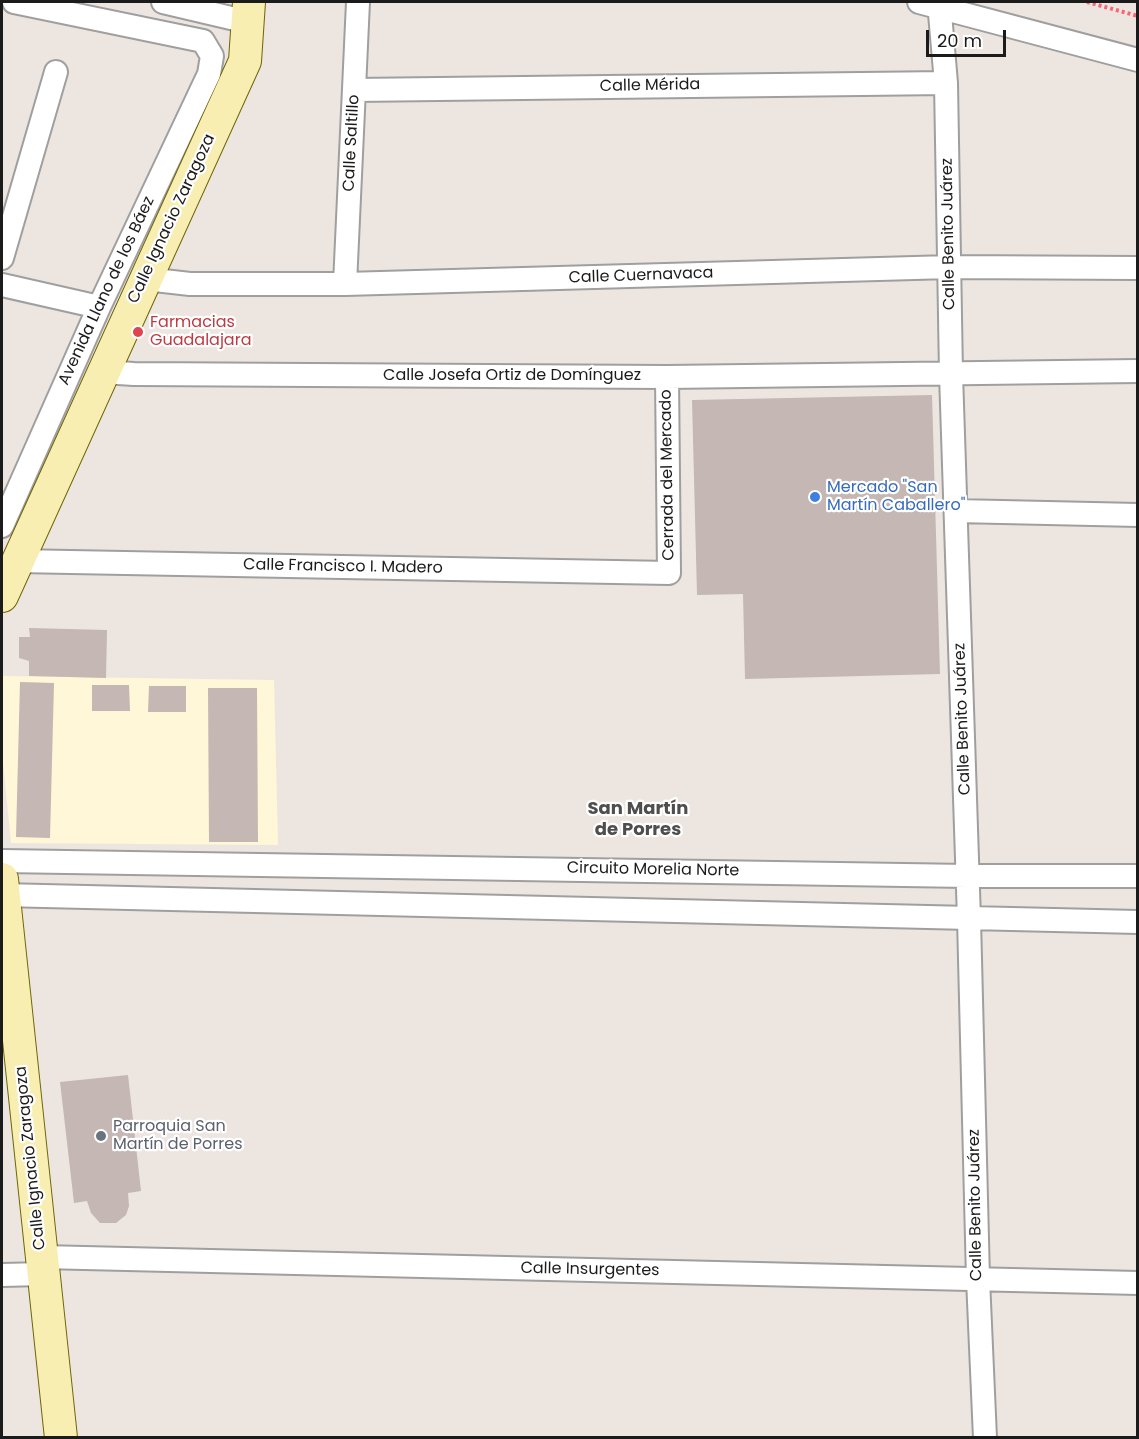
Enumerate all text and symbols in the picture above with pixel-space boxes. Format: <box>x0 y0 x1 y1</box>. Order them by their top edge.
scale bar <box>929 18 1008 56</box>
text: 20 m <box>937 28 982 53</box>
street label: Calle Mérida <box>600 76 700 96</box>
street label: Calle Saltillo <box>340 94 364 192</box>
street label: Calle Ignacio Zaragoza <box>124 131 220 307</box>
street label: Calle Benito Juárez <box>938 158 960 310</box>
street label: Avenida Llano de los Báez <box>55 194 159 388</box>
street label: Calle Cuernavaca <box>568 264 714 288</box>
place label: Farmacias Guadalajara <box>150 313 251 351</box>
marker: Farmacias Guadalajara <box>131 325 145 339</box>
street label: Calle Josefa Ortiz de Domínguez <box>383 366 641 386</box>
street label: Cerrada del Mercado <box>657 389 679 561</box>
place label: Mercado "San Martín Caballero" <box>827 478 965 516</box>
marker: Mercado "San Martín Caballero" <box>808 490 822 504</box>
street label: Calle Francisco I. Madero <box>243 556 443 578</box>
street label: Calle Benito Juárez <box>951 643 975 795</box>
district label: San Martín de Porres <box>588 798 688 840</box>
street label: Circuito Morelia Norte <box>567 859 739 881</box>
street label: Calle Ignacio Zaragoza <box>12 1065 50 1251</box>
place label: Parroquia San Martín de Porres <box>113 1117 243 1155</box>
marker: Parroquia San Martín de Porres <box>94 1129 108 1143</box>
street label: Calle Benito Juárez <box>965 1129 987 1281</box>
street label: Calle Insurgentes <box>520 1259 660 1281</box>

